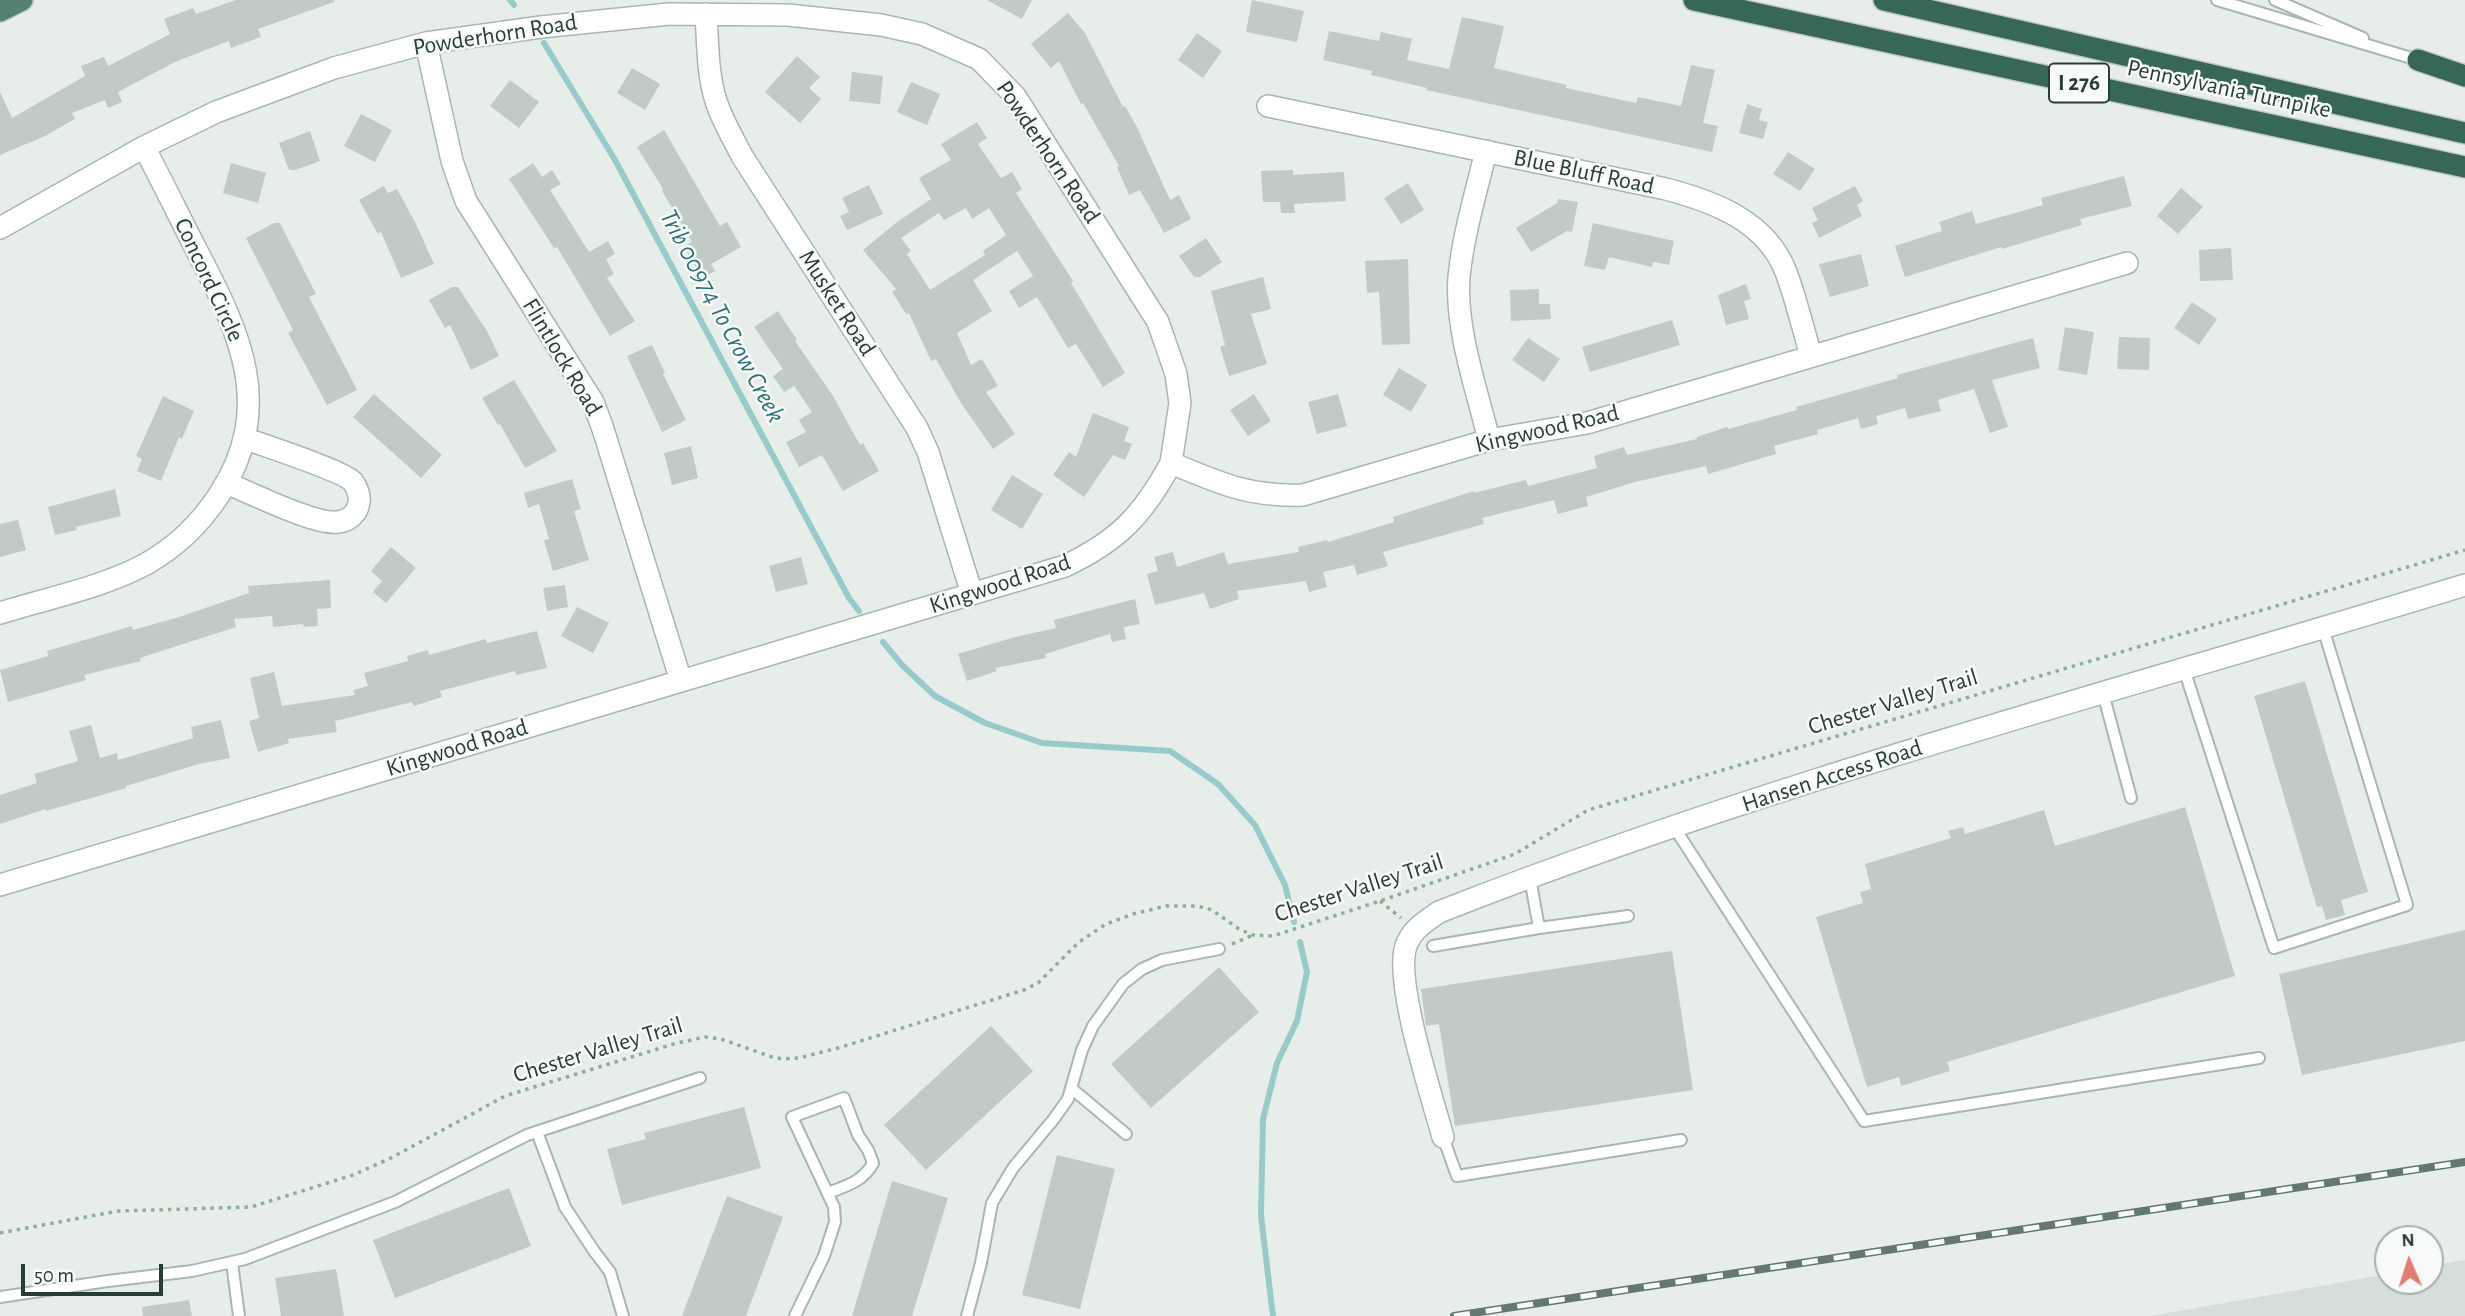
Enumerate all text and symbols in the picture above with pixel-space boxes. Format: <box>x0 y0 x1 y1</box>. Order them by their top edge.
street label: Powderhorn Road <box>411 8 579 62</box>
street label: Pennsylvania Turnpike <box>2124 53 2334 125</box>
road number: I 276 <box>2049 64 2109 102</box>
street label: Powderhorn Road <box>990 75 1106 229</box>
street label: Blue Bluff Road <box>1511 143 1657 201</box>
water label: Trib 00974 To Crow Creek <box>653 204 791 428</box>
street label: Concord Circle <box>168 214 250 346</box>
street label: Musket Road <box>792 245 882 361</box>
street label: Flintlock Road <box>516 293 608 421</box>
street label: Kingwood Road <box>1472 398 1622 460</box>
street label: Kingwood Road <box>926 548 1074 620</box>
street label: Chester Valley Trail <box>1805 662 1981 742</box>
street label: Kingwood Road <box>383 713 531 783</box>
street label: Hansen Access Road <box>1738 733 1926 819</box>
street label: Chester Valley Trail <box>1271 847 1447 929</box>
street label: Chester Valley Trail <box>510 1010 686 1090</box>
north arrow <box>2374 1225 2444 1295</box>
text: N <box>2401 1231 2415 1250</box>
scale bar <box>24 1250 166 1294</box>
text: 50 m <box>34 1265 74 1286</box>

